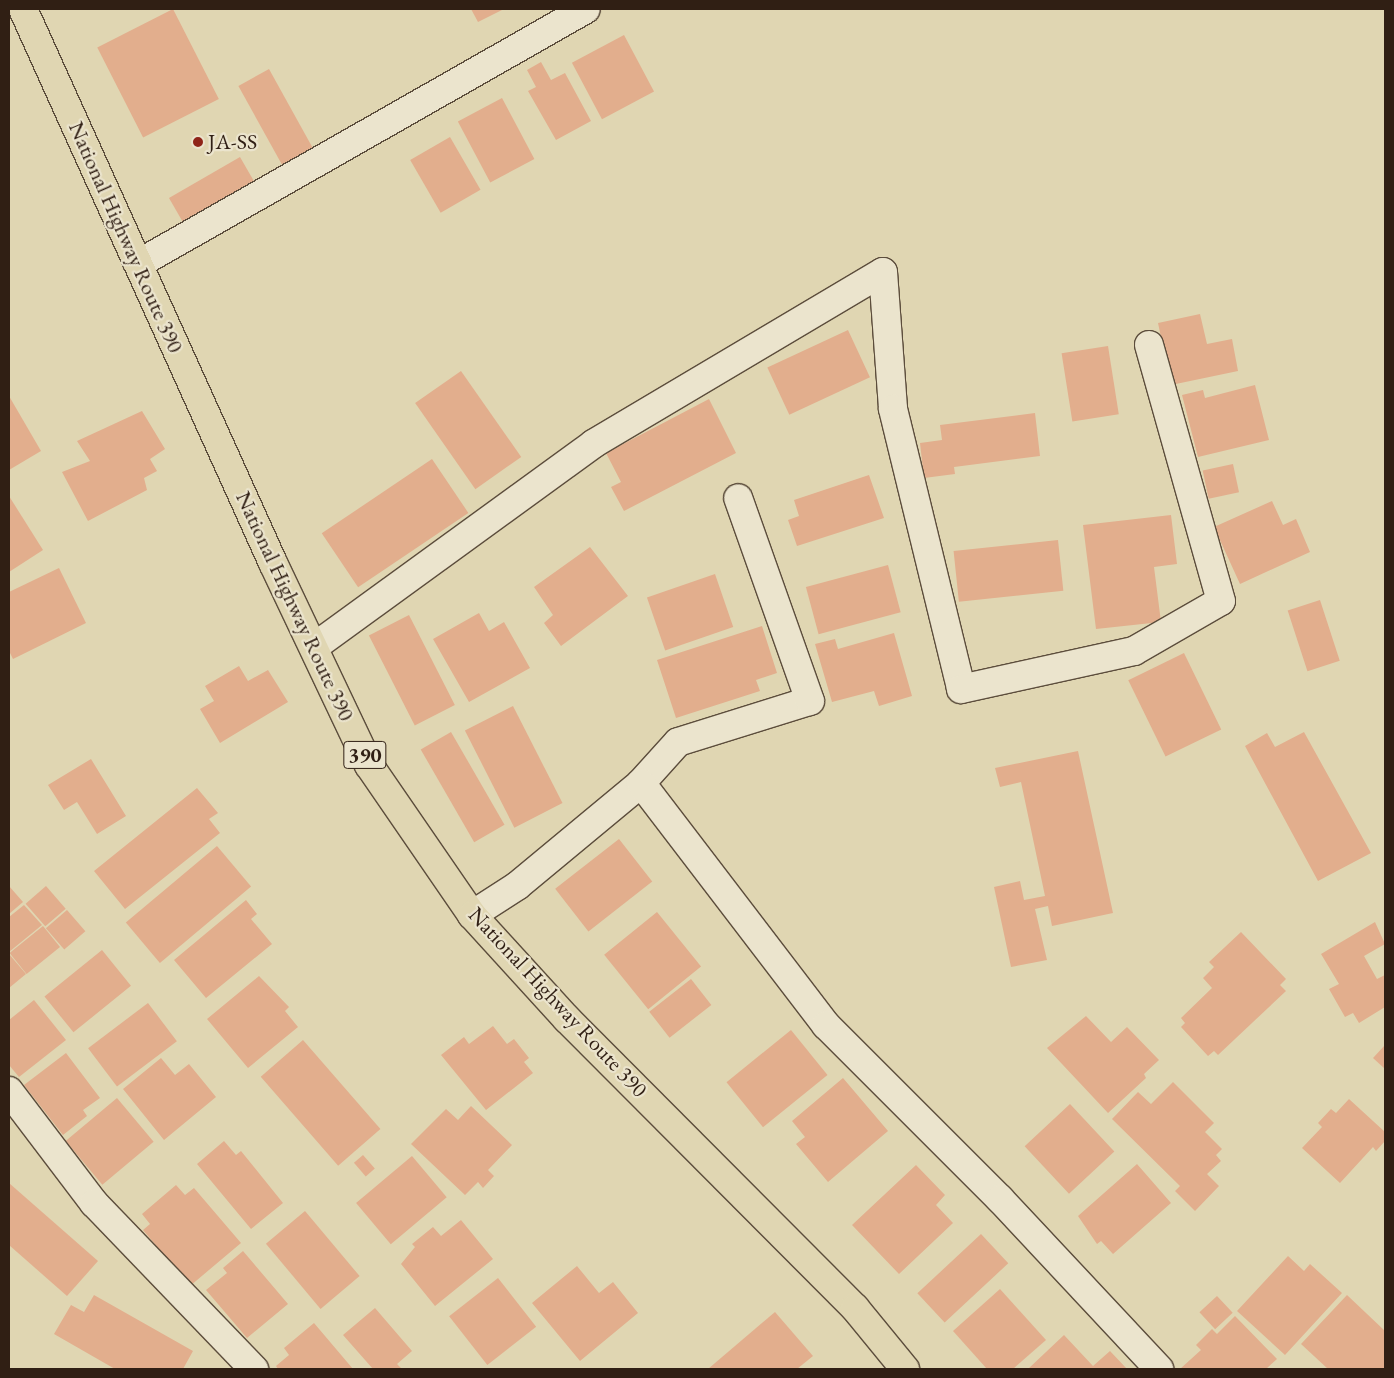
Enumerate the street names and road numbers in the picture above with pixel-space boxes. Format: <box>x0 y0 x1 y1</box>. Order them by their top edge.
street label: National Highway Route 390 <box>63 117 189 357</box>
street label: National Highway Route 390 <box>230 487 360 725</box>
road number: 390 <box>342 736 388 774</box>
street label: National Highway Route 390 <box>463 902 653 1102</box>

